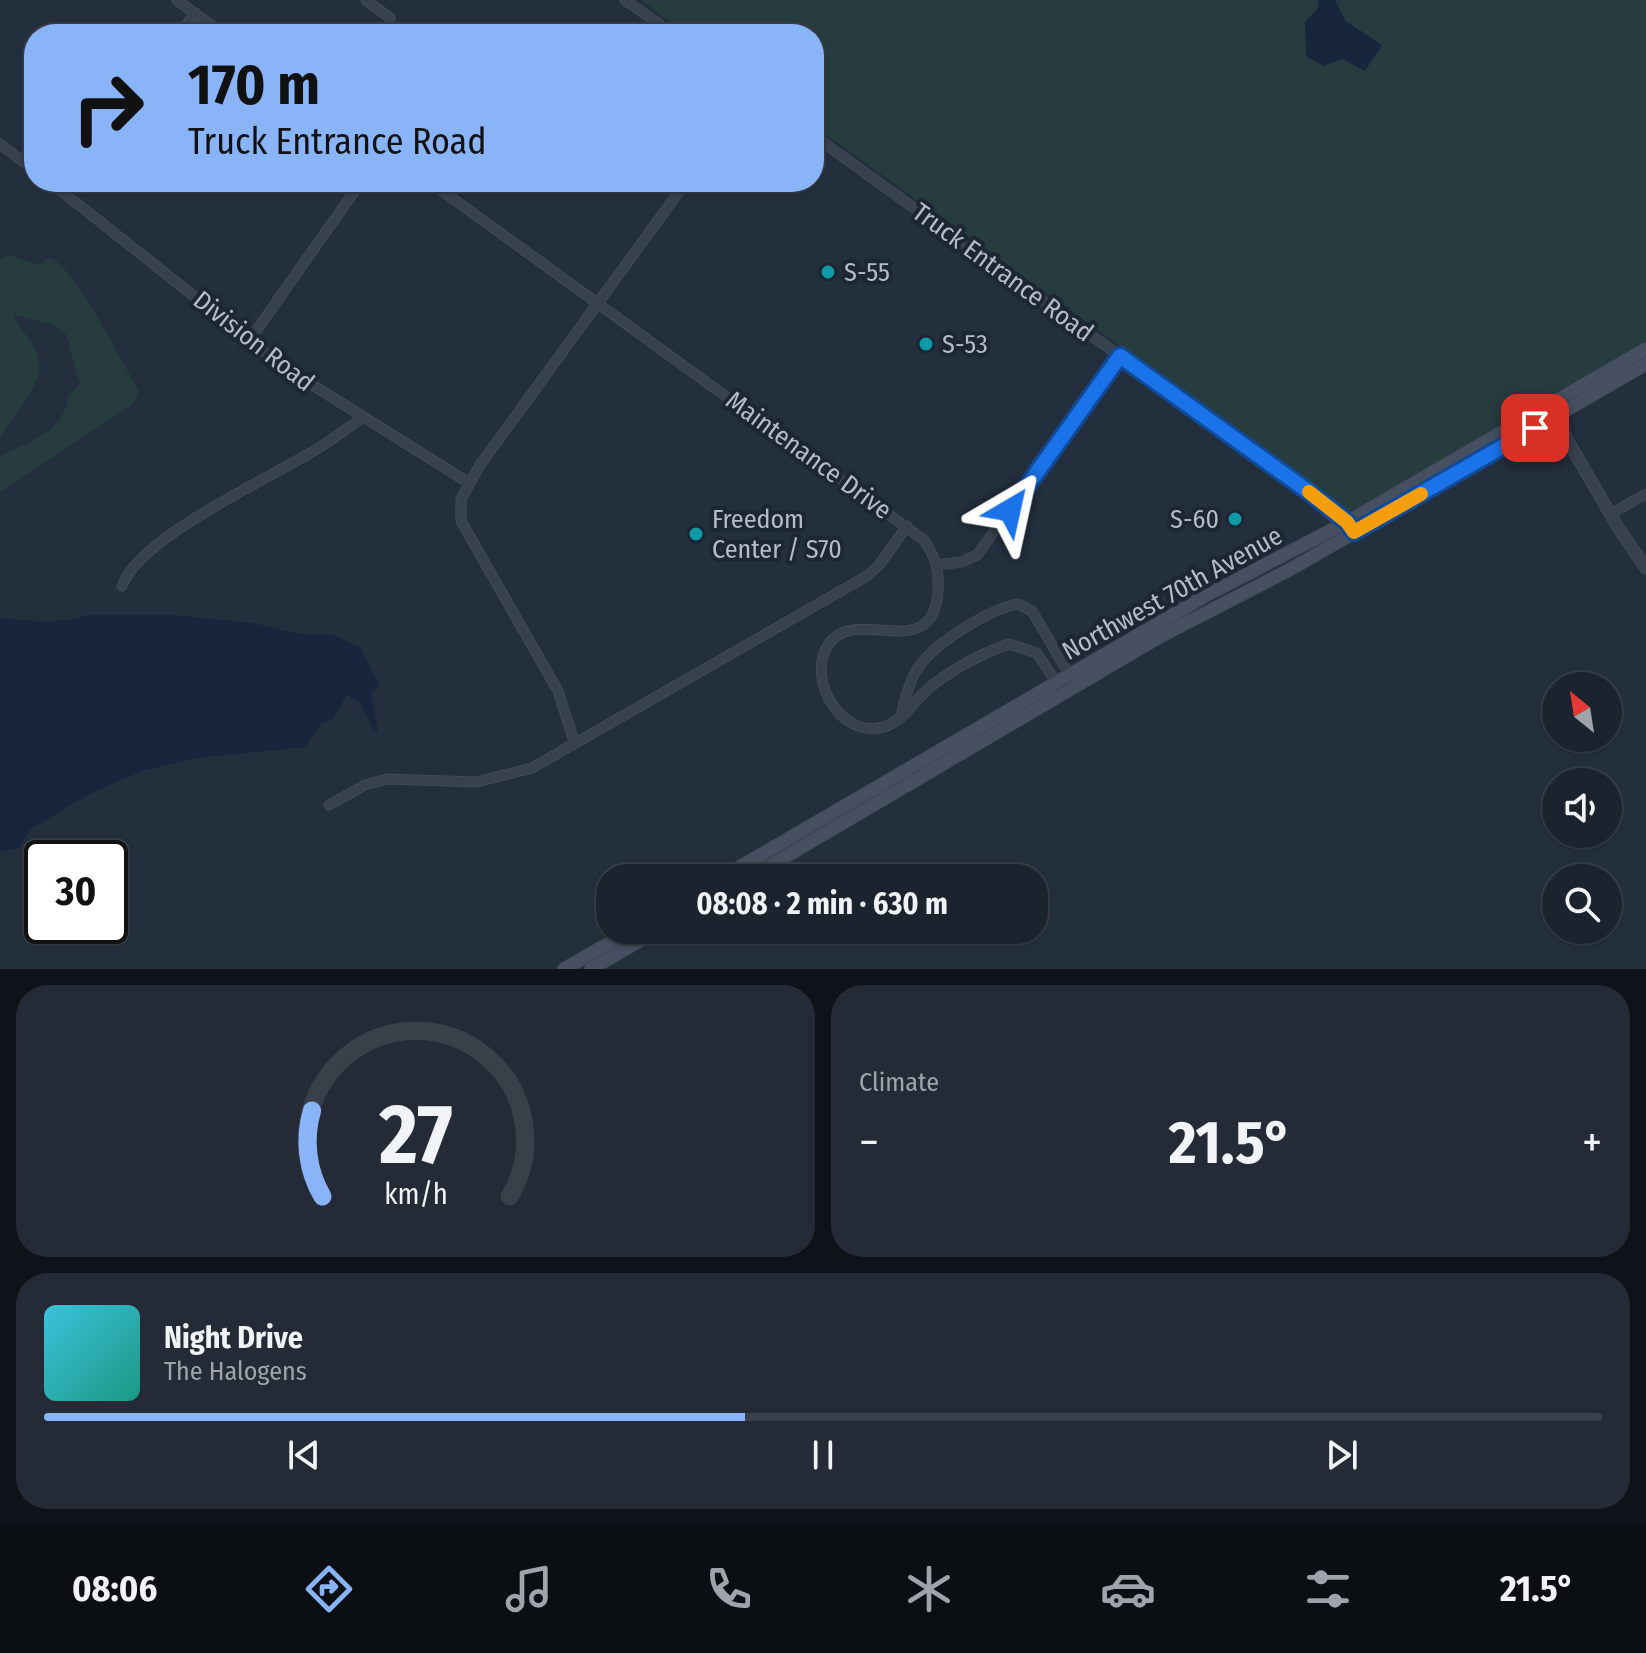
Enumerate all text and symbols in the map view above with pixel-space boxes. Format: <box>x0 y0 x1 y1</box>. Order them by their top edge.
text: 170 m <box>188 52 320 119</box>
icon: right <box>56 56 160 160</box>
text: Truck Entrance Road <box>188 120 487 164</box>
street label: Truck Entrance Road <box>906 196 1099 348</box>
place label: S-55 <box>844 257 890 288</box>
marker: S-55 <box>819 263 837 281</box>
street label: Division Road <box>187 285 320 398</box>
place label: S-53 <box>942 329 988 360</box>
marker: S-53 <box>917 335 935 353</box>
street label: Maintenance Drive <box>720 385 898 526</box>
pin <box>1501 394 1569 462</box>
icon: arrive <box>1513 406 1557 450</box>
position arrow <box>968 468 1052 552</box>
place label: Freedom Center / S70 <box>712 504 842 565</box>
place label: S-60 <box>1170 504 1219 535</box>
marker: S-60 <box>1226 510 1244 528</box>
street label: Northwest 70th Avenue <box>1057 520 1288 667</box>
marker: Freedom Center / S70 <box>687 525 705 543</box>
north arrow <box>1542 672 1622 752</box>
map controls <box>1542 672 1622 944</box>
button: sound <box>1542 768 1622 848</box>
speed limit sign: 30 <box>24 840 128 944</box>
button: search <box>1542 864 1622 944</box>
text: 08:08 · 2 min · 630 m <box>696 886 948 922</box>
text: Climate <box>859 1067 939 1098</box>
text: 27 <box>378 1085 452 1185</box>
text: 21.5° <box>1169 1107 1292 1179</box>
text: − <box>859 1116 879 1169</box>
text: + <box>1582 1116 1602 1169</box>
text: km/h <box>384 1177 447 1212</box>
text: Night Drive <box>164 1320 303 1356</box>
text: The Halogens <box>164 1356 307 1387</box>
icon: previous <box>282 1433 326 1477</box>
icon: pause <box>801 1433 845 1477</box>
icon: next <box>1320 1433 1364 1477</box>
icon: directions <box>301 1561 357 1617</box>
icon: music <box>501 1561 557 1617</box>
icon: phone <box>701 1561 757 1617</box>
icon: climate <box>901 1561 957 1617</box>
icon: car <box>1100 1561 1156 1617</box>
icon: filters <box>1300 1561 1356 1617</box>
text: 08:06 <box>72 1567 157 1611</box>
text: 21.5° <box>1500 1567 1574 1611</box>

